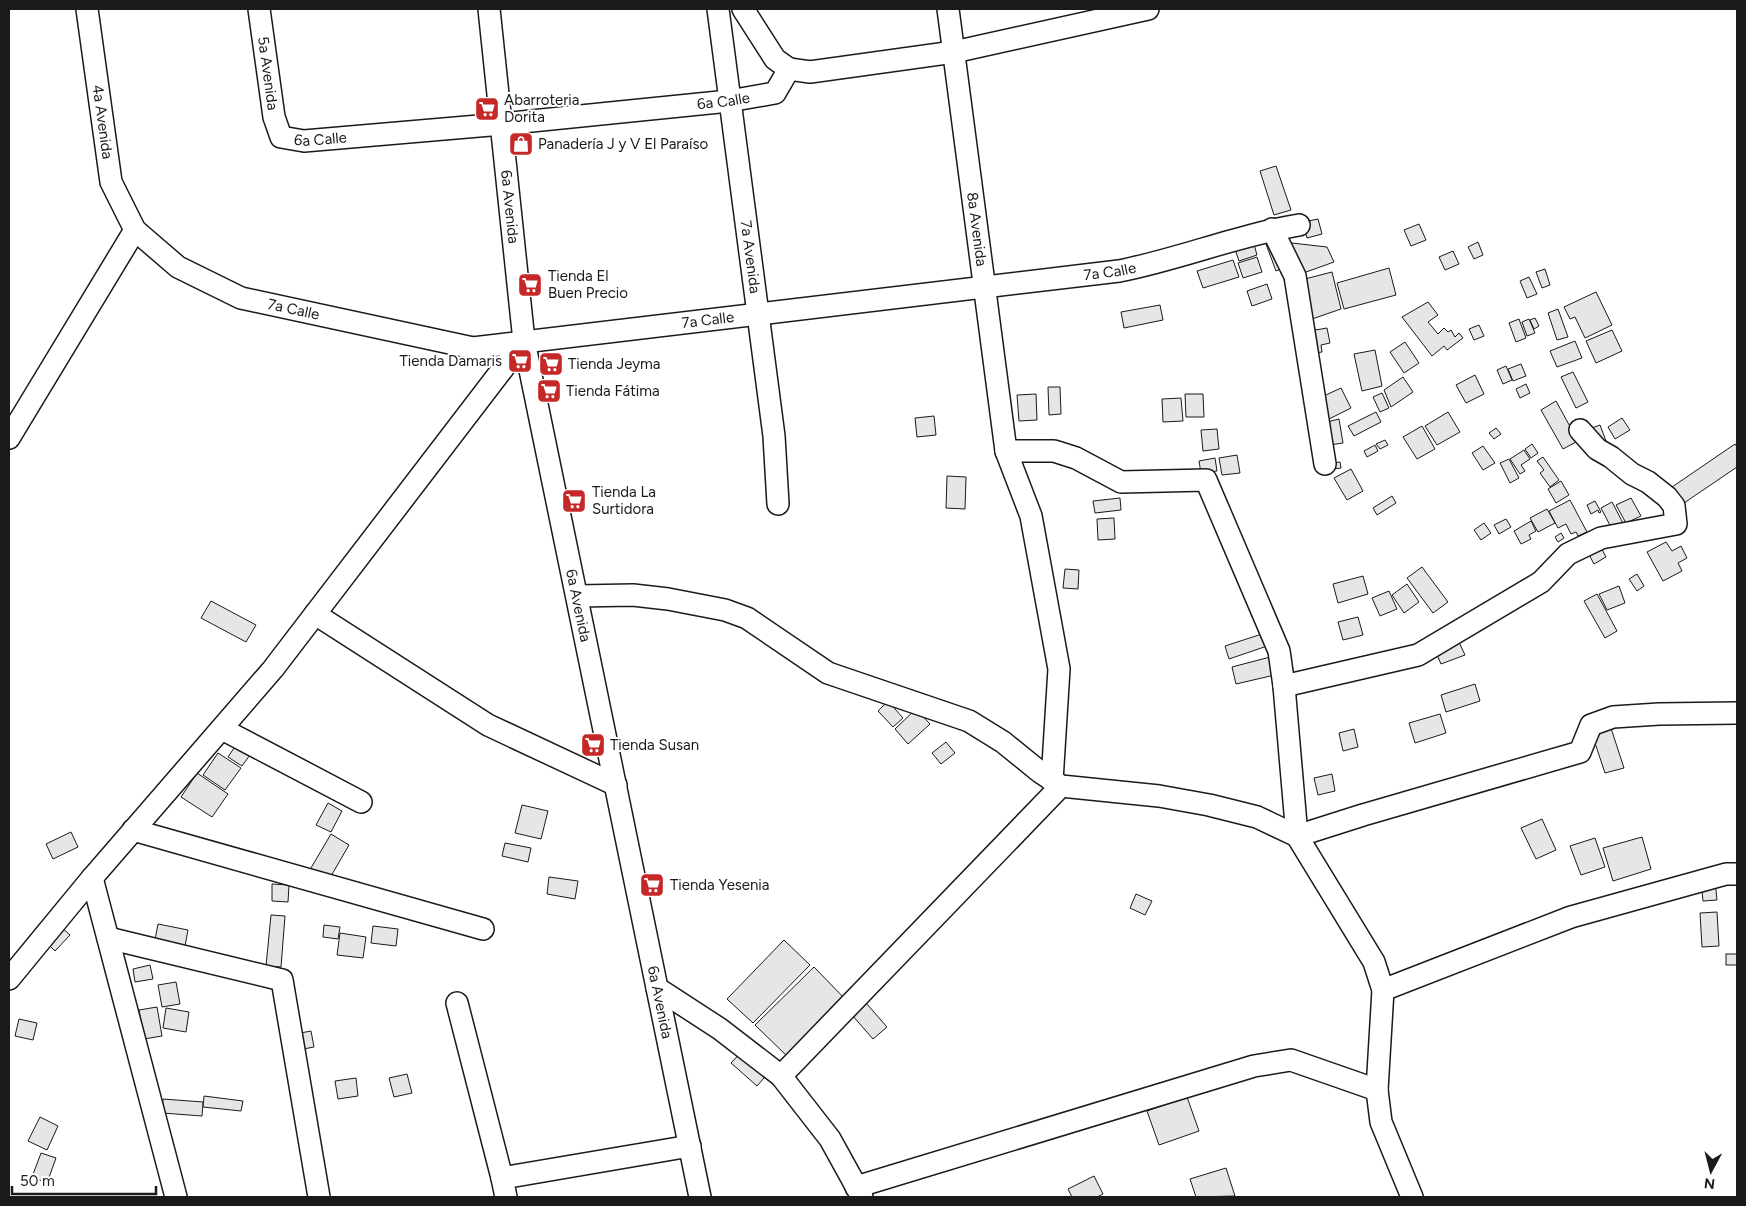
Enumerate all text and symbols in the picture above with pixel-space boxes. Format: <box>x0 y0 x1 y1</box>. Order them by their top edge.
street label: 5a Avenida <box>254 35 282 111</box>
street label: 4a Avenida <box>89 84 117 160</box>
street label: 6a Calle <box>696 89 751 113</box>
place label: Abarroteria Dorita <box>504 91 579 126</box>
supermarket icon: Abarroteria Dorita <box>474 96 500 122</box>
street label: 6a Calle <box>292 128 348 150</box>
shop icon: Panadería J y V El Paraíso <box>508 131 534 157</box>
place label: Panadería J y V El Paraíso <box>538 135 708 153</box>
street label: 6a Avenida <box>497 169 523 245</box>
street label: 8a Avenida <box>963 191 991 267</box>
street label: 7a Avenida <box>737 219 764 295</box>
street label: 7a Calle <box>1083 259 1138 284</box>
place label: Tienda El Buen Precio <box>548 267 628 302</box>
supermarket icon: Tienda El Buen Precio <box>517 272 543 298</box>
street label: 7a Calle <box>266 295 321 324</box>
street label: 7a Calle <box>680 308 735 332</box>
supermarket icon: Tienda Damaris <box>507 348 533 374</box>
supermarket icon: Tienda Jeyma <box>538 351 564 377</box>
place label: Tienda Damaris <box>400 352 502 370</box>
place label: Tienda Jeyma <box>568 355 661 373</box>
supermarket icon: Tienda Fátima <box>536 378 562 404</box>
place label: Tienda Fátima <box>566 382 660 400</box>
place label: Tienda La Surtidora <box>592 483 656 518</box>
supermarket icon: Tienda La Surtidora <box>561 488 587 514</box>
street label: 6a Avenida <box>562 568 595 644</box>
supermarket icon: Tienda Susan <box>580 732 606 758</box>
place label: Tienda Susan <box>610 736 699 754</box>
supermarket icon: Tienda Yesenia <box>639 872 665 898</box>
place label: Tienda Yesenia <box>670 876 770 894</box>
street label: 6a Avenida <box>644 964 676 1040</box>
north arrow <box>1686 1146 1736 1196</box>
scale bar <box>12 1164 156 1196</box>
text: 50 m <box>20 1172 55 1190</box>
text: N <box>1703 1174 1716 1193</box>

